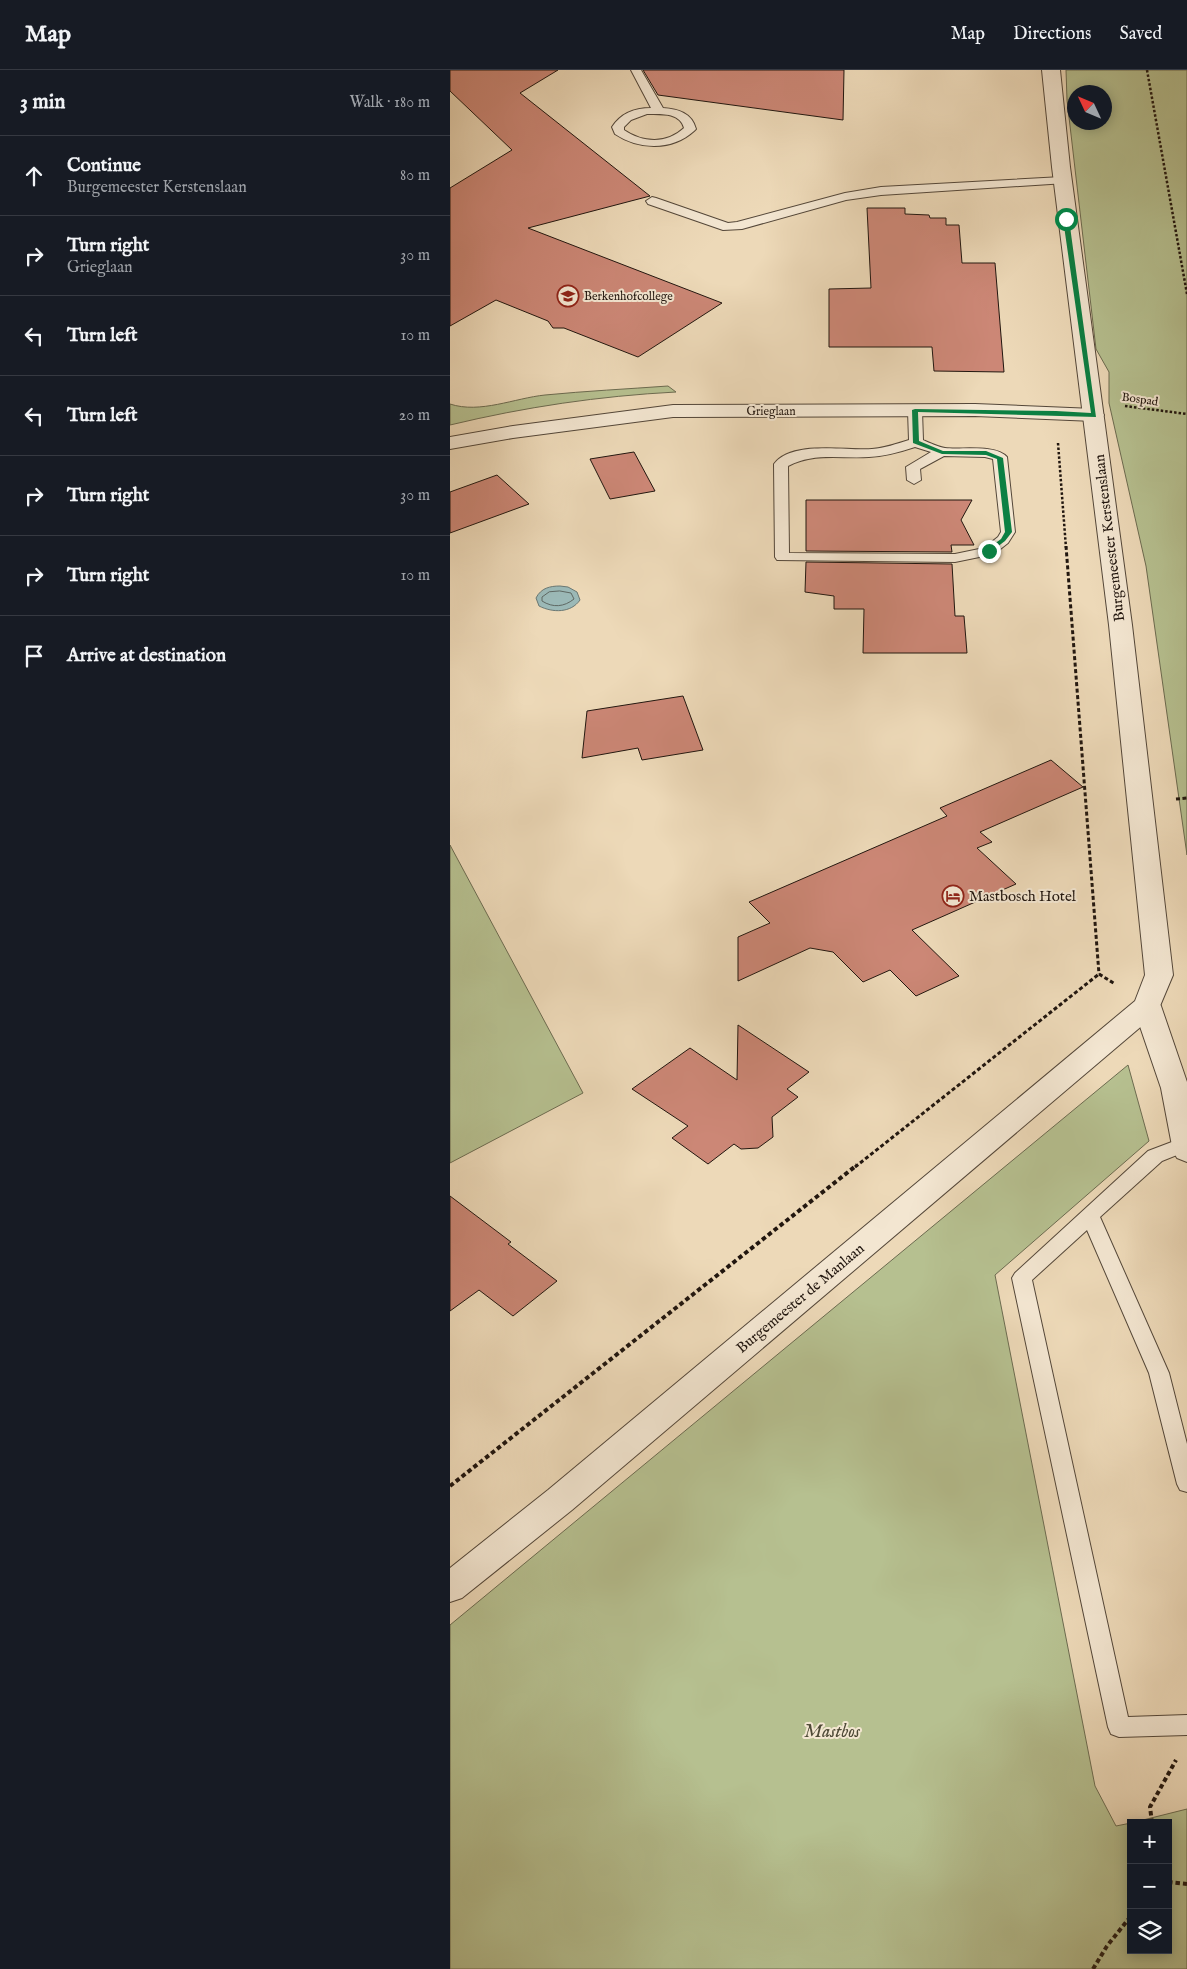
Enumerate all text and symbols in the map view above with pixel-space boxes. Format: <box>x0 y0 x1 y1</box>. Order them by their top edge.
text: Map <box>25 19 71 50</box>
text: Map <box>951 23 985 46</box>
text: Directions <box>1013 23 1091 46</box>
text: Saved <box>1119 23 1162 46</box>
north arrow <box>1067 85 1112 130</box>
text: 3 min <box>20 89 65 116</box>
text: Walk · 180 m <box>349 93 430 113</box>
text: Continue <box>67 154 141 178</box>
icon: ahead <box>20 162 48 190</box>
text: 80 m <box>400 166 430 186</box>
text: Burgemeester Kerstenslaan <box>67 178 247 198</box>
route start <box>1055 208 1078 231</box>
text: Turn right <box>67 234 149 258</box>
icon: right <box>20 242 48 270</box>
text: 30 m <box>400 246 430 266</box>
text: Grieglaan <box>67 258 133 278</box>
school or university icon: Berkenhofcollege <box>556 284 580 308</box>
place label: Berkenhofcollege <box>584 289 673 304</box>
icon: left <box>20 322 48 350</box>
text: Turn left <box>67 324 138 348</box>
text: 10 m <box>400 326 430 346</box>
street label: Bospad <box>1121 390 1160 411</box>
icon: left <box>20 402 48 430</box>
text: Turn left <box>67 404 138 428</box>
street label: Grieglaan <box>746 404 796 419</box>
text: 20 m <box>399 406 430 426</box>
street label: Burgemeester Kerstenslaan <box>1090 453 1129 623</box>
icon: right <box>20 482 48 510</box>
text: Turn right <box>67 484 149 508</box>
text: 30 m <box>400 486 430 506</box>
route end <box>978 540 1001 563</box>
icon: right <box>20 562 48 590</box>
text: Turn right <box>67 564 149 588</box>
text: 10 m <box>400 566 430 586</box>
icon: arrive <box>20 642 48 670</box>
text: Arrive at destination <box>67 644 226 668</box>
hotel icon: Mastbosch Hotel <box>941 884 965 908</box>
place label: Mastbosch Hotel <box>969 887 1077 906</box>
street label: Burgemeester de Manlaan <box>732 1239 868 1358</box>
park label: Mastbos <box>804 1721 861 1744</box>
map controls <box>1127 1819 1172 1954</box>
button: + <box>1127 1819 1172 1864</box>
button: − <box>1127 1864 1172 1909</box>
button: layers <box>1127 1909 1172 1954</box>

